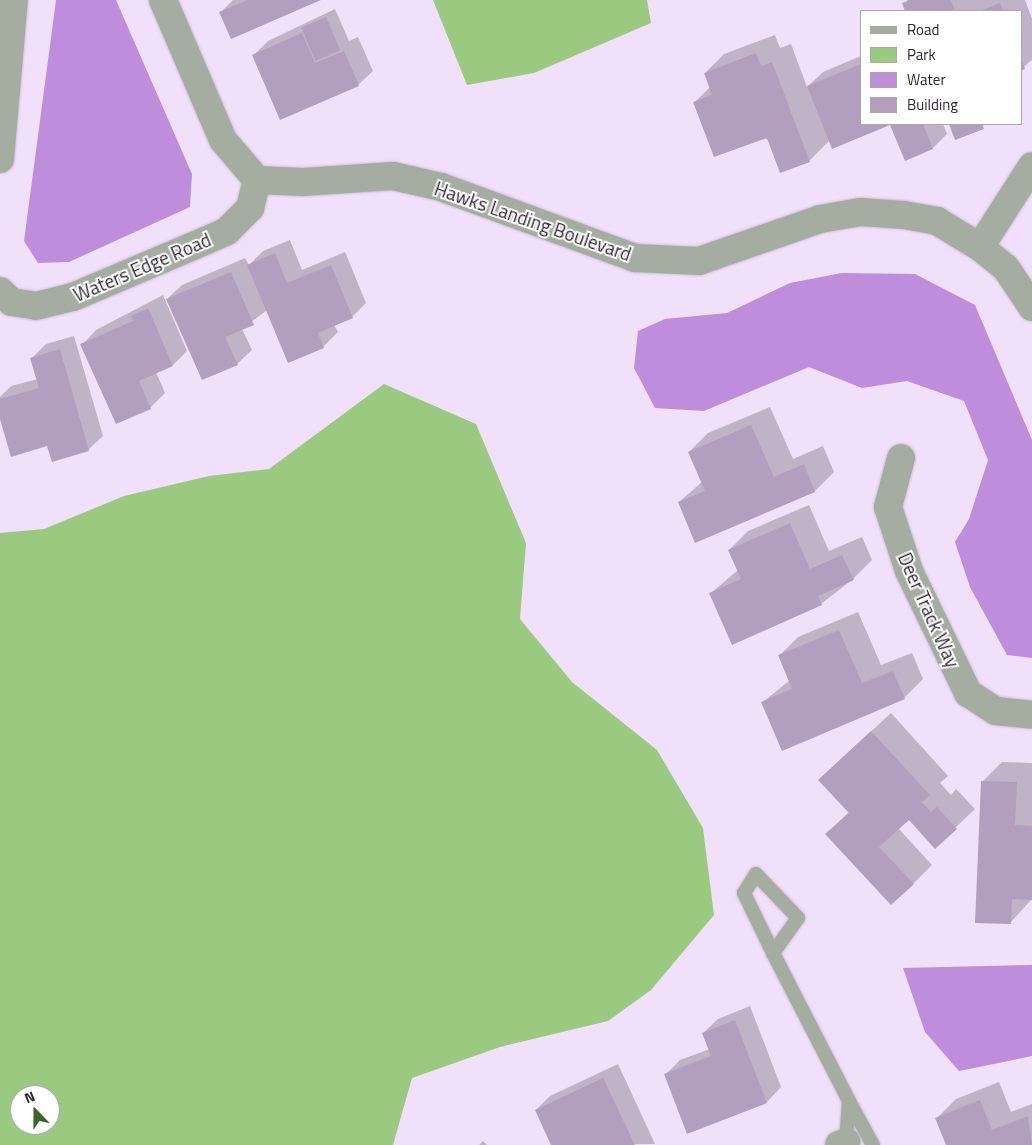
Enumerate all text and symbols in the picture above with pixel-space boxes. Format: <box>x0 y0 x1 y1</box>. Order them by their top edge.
legend <box>860 10 1022 125</box>
text: Road <box>907 18 939 41</box>
text: Park <box>907 43 936 66</box>
text: Water <box>907 68 946 91</box>
text: Building <box>907 93 958 116</box>
street label: Hawks Landing Boulevard <box>432 177 634 265</box>
street label: Waters Edge Road <box>70 228 214 306</box>
street label: Deer Track Way <box>893 549 965 671</box>
north arrow <box>10 1085 60 1135</box>
text: N <box>21 1085 38 1108</box>

